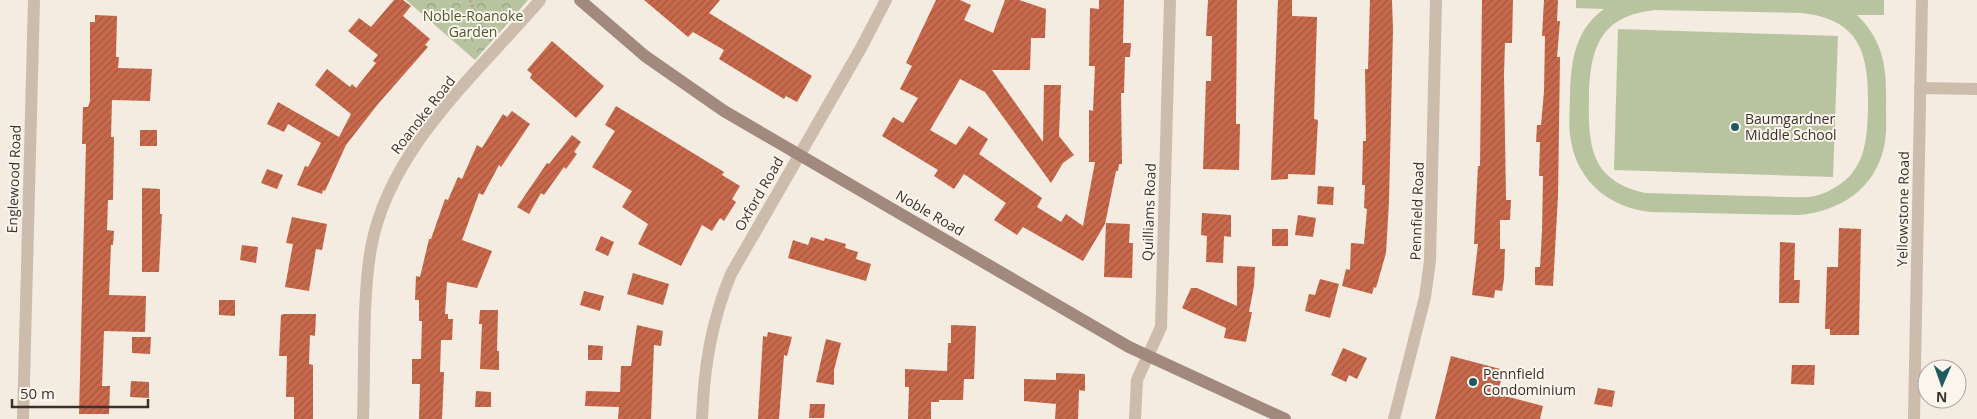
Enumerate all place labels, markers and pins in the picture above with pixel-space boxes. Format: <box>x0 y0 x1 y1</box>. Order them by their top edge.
place label: Baumgardner Middle School <box>1745 109 1837 144</box>
marker: Baumgardner Middle School <box>1729 121 1741 133</box>
place label: Pennfield Condominium <box>1483 364 1576 399</box>
marker: Pennfield Condominium <box>1467 376 1479 388</box>

